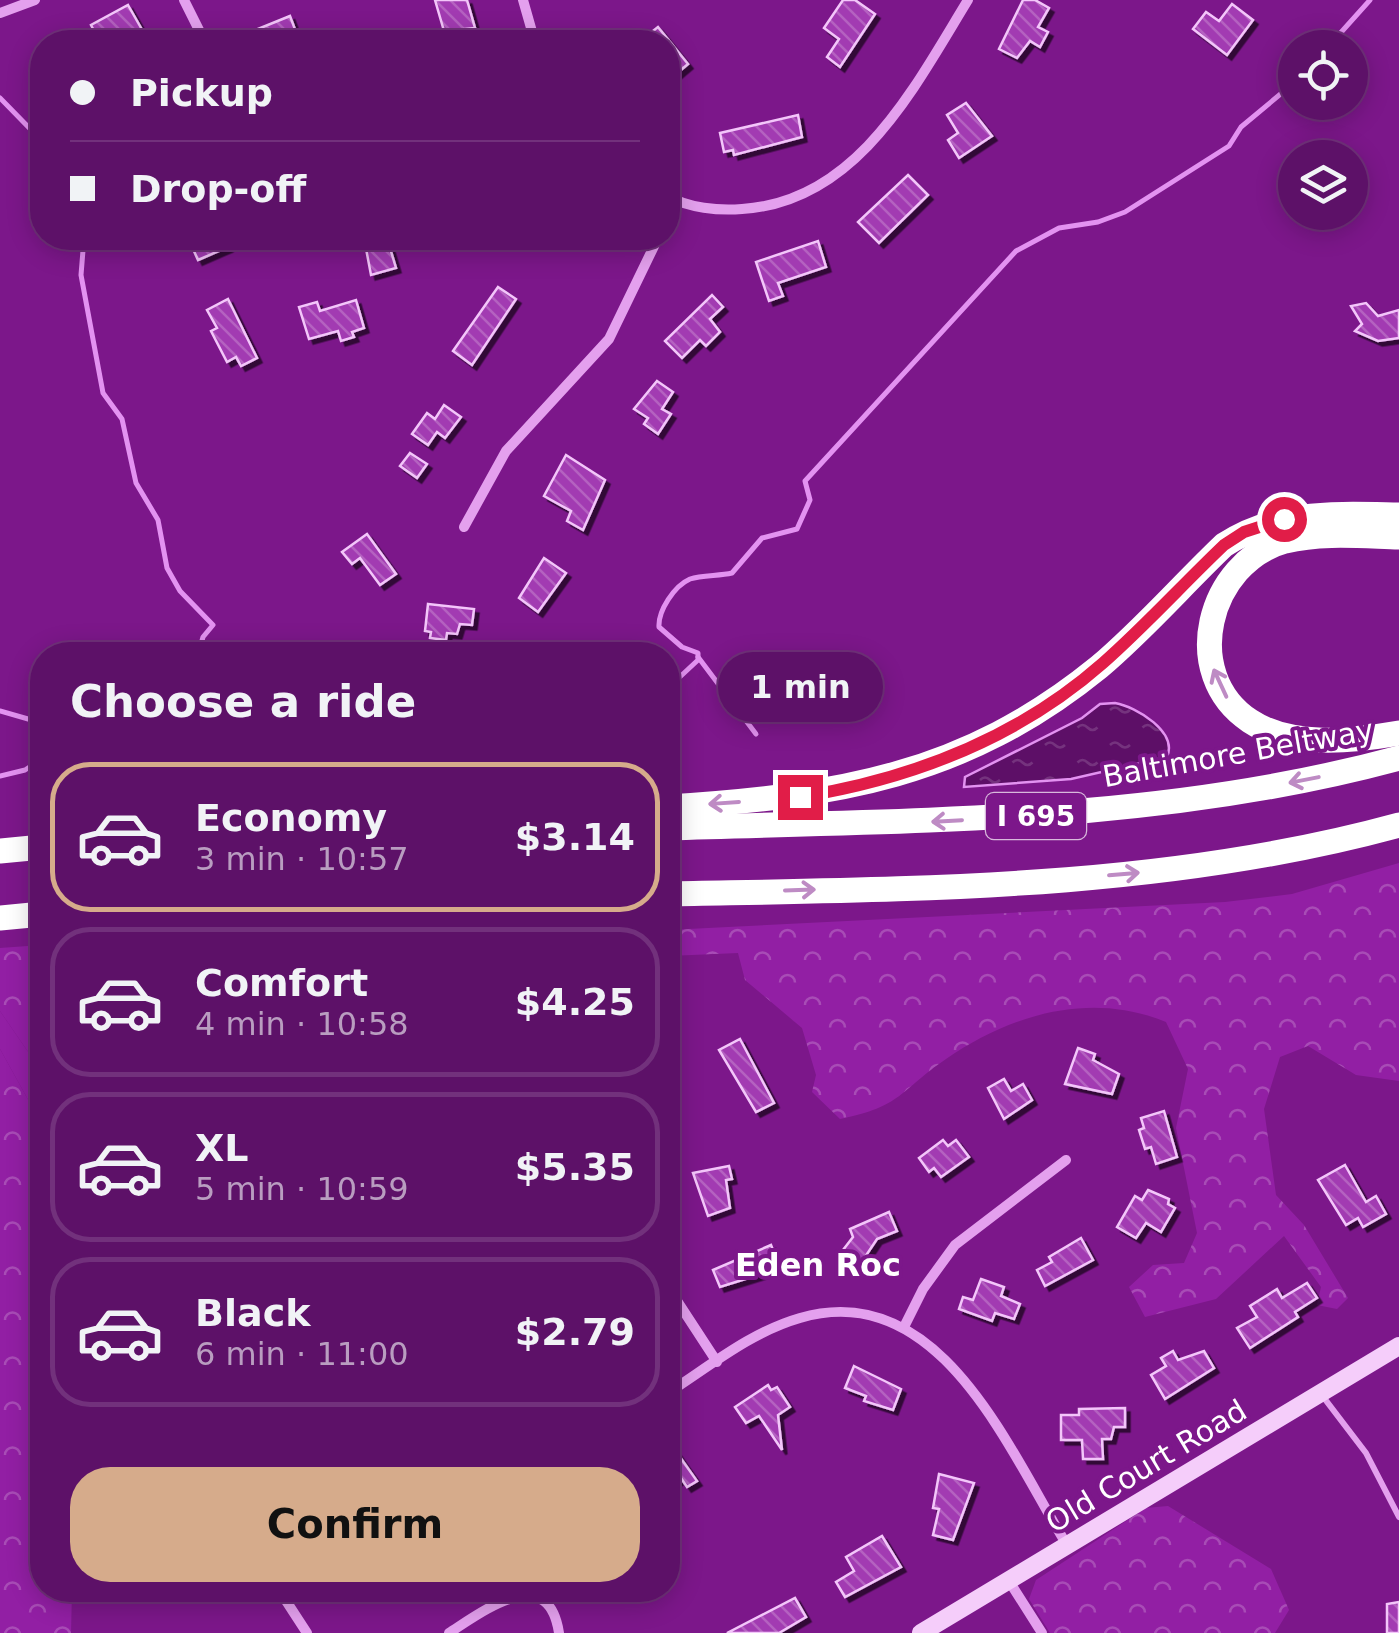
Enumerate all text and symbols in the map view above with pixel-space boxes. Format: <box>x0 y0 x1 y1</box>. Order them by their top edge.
map controls <box>1278 30 1368 230</box>
button: locate <box>1278 30 1368 120</box>
text: Pickup <box>130 71 273 115</box>
button: layers <box>1278 140 1368 230</box>
text: Drop-off <box>130 167 306 211</box>
route start <box>1262 497 1307 542</box>
callout: 1 min <box>718 652 882 722</box>
text: 1 min <box>750 668 851 706</box>
one-way arrow <box>1209 669 1228 699</box>
text: Choose a ride <box>70 675 416 728</box>
street label: Baltimore Beltway <box>1100 712 1376 794</box>
one-way arrow <box>1289 771 1321 790</box>
route end <box>778 775 823 820</box>
icon: car <box>75 792 165 882</box>
road number: I 695 <box>986 793 1086 839</box>
one-way arrow <box>709 794 741 813</box>
text: Economy <box>195 796 387 840</box>
one-way arrow <box>931 812 963 831</box>
text: $3.14 <box>515 815 635 859</box>
text: 3 min · 10:57 <box>195 840 409 878</box>
one-way arrow <box>1108 864 1140 883</box>
one-way arrow <box>783 881 815 900</box>
icon: car <box>75 957 165 1047</box>
text: Comfort <box>195 961 368 1005</box>
text: $4.25 <box>515 980 635 1024</box>
text: 4 min · 10:58 <box>195 1005 409 1043</box>
icon: car <box>75 1122 165 1212</box>
text: XL <box>195 1126 249 1170</box>
text: $5.35 <box>515 1145 635 1189</box>
text: 5 min · 10:59 <box>195 1170 409 1208</box>
district label: Eden Roc <box>735 1246 901 1284</box>
icon: car <box>75 1287 165 1377</box>
text: Black <box>195 1291 310 1335</box>
text: $2.79 <box>515 1310 635 1354</box>
text: 6 min · 11:00 <box>195 1335 409 1373</box>
street label: Old Court Road <box>1039 1392 1253 1540</box>
button: Confirm <box>70 1467 640 1582</box>

